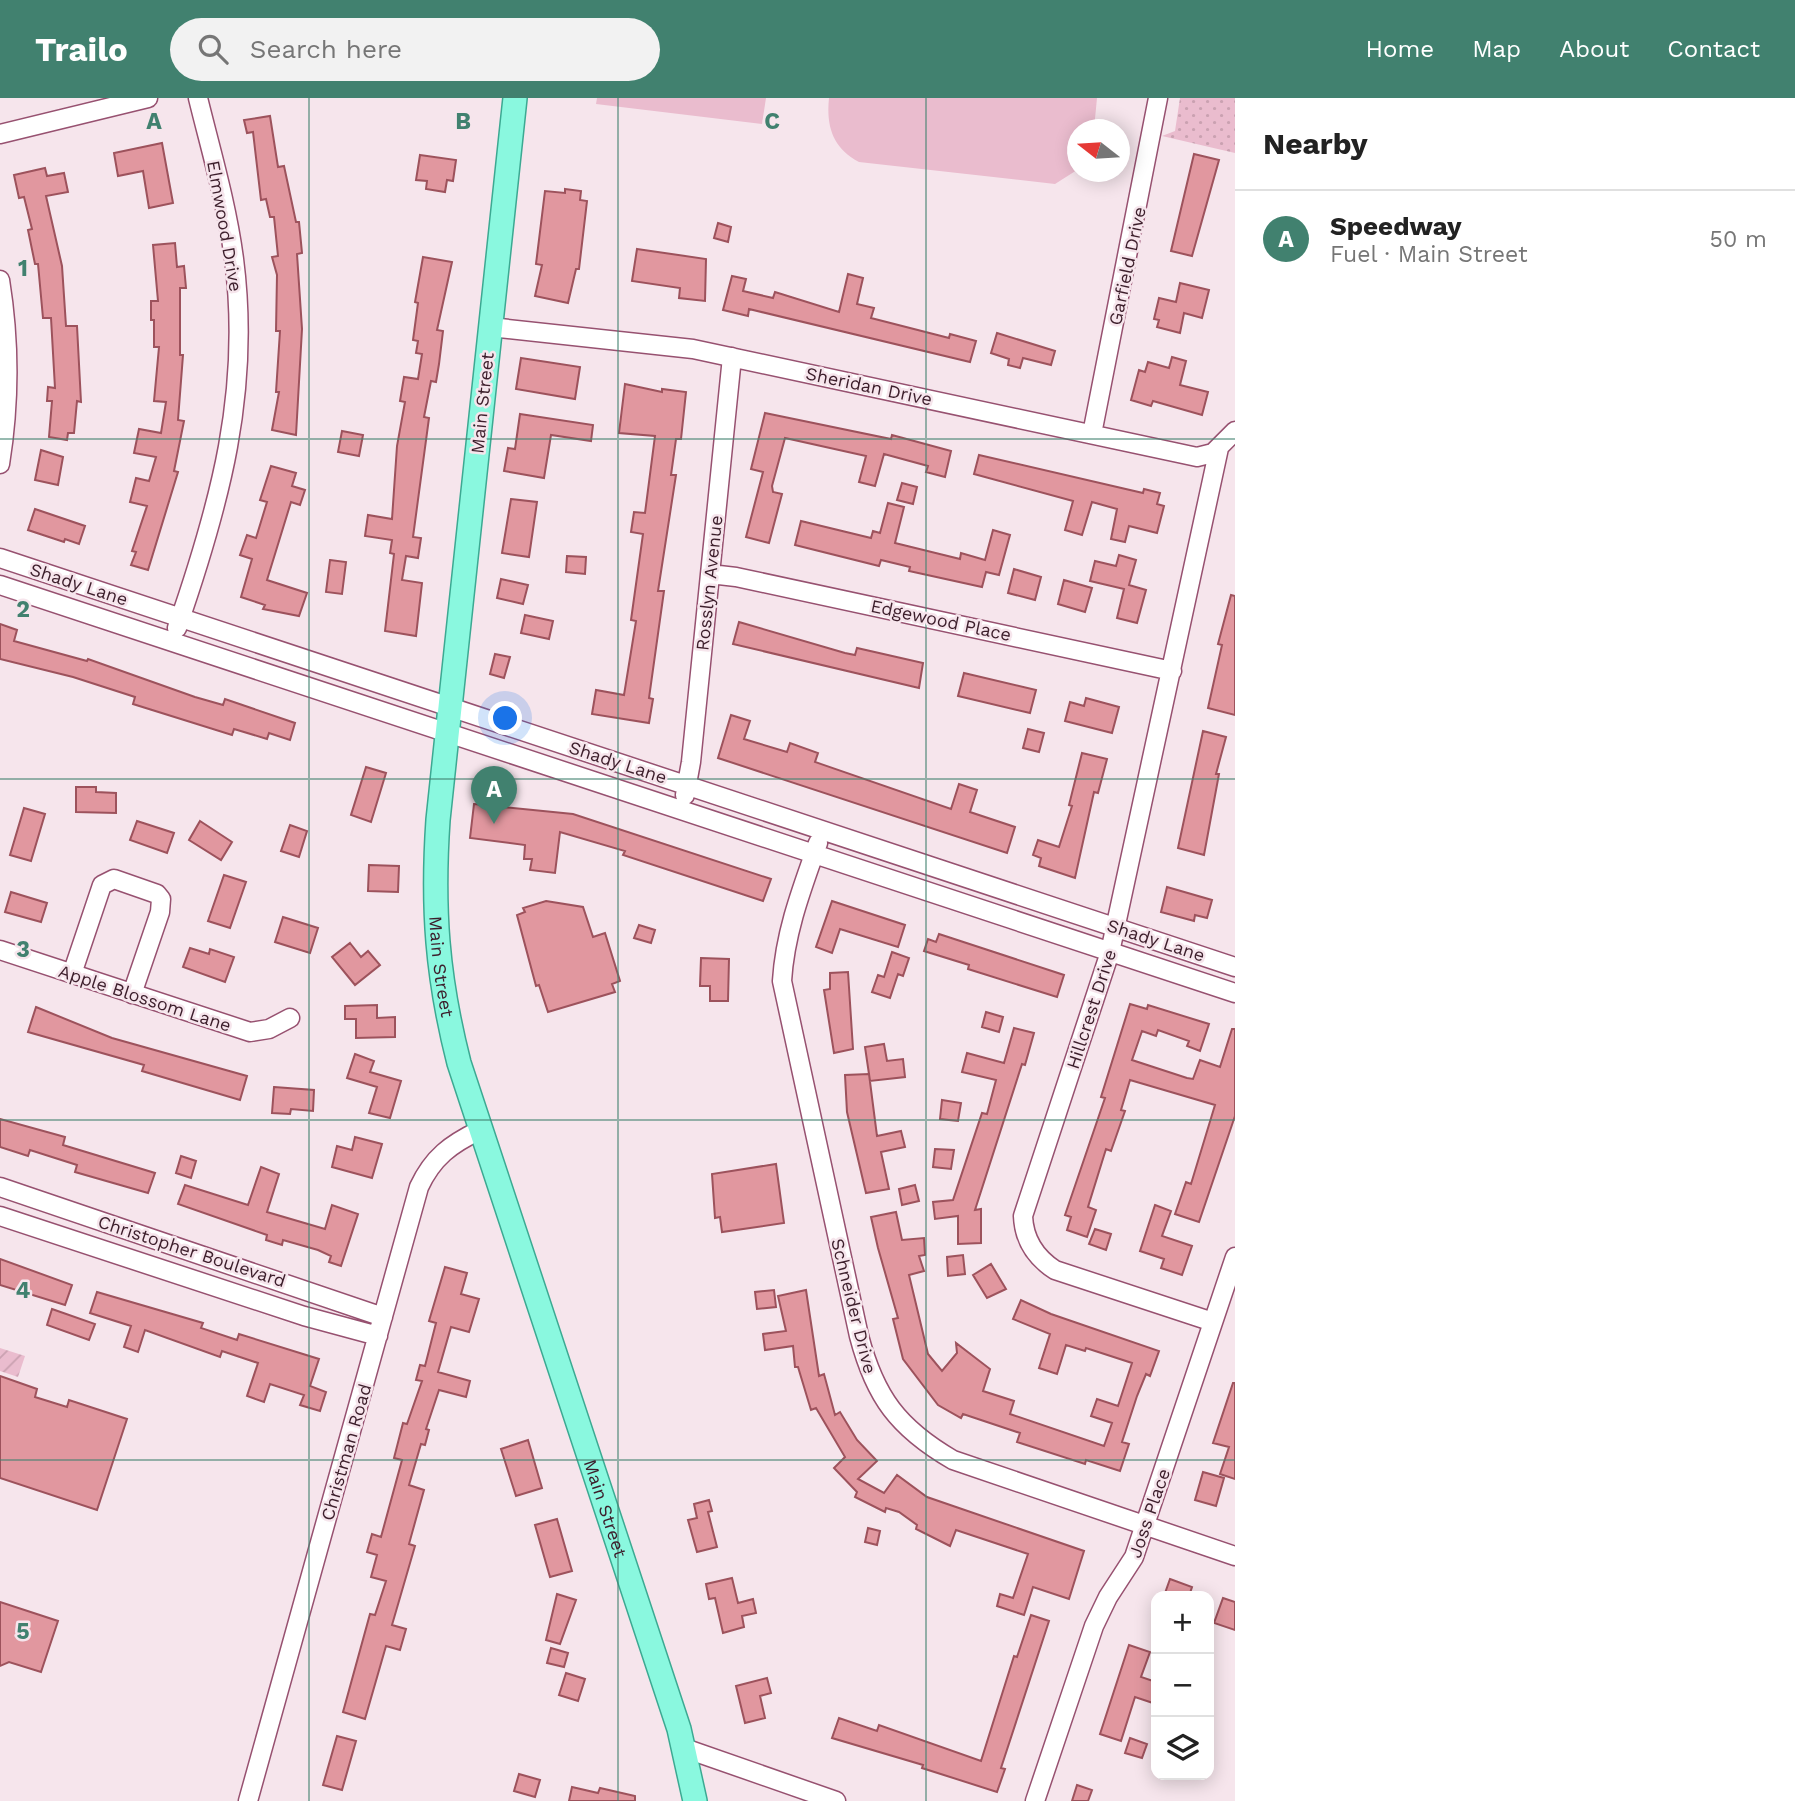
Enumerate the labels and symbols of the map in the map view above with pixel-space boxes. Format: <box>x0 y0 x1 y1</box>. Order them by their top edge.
text: A <box>146 108 162 135</box>
text: B <box>455 108 471 135</box>
text: C <box>764 108 780 135</box>
north arrow <box>1067 119 1130 182</box>
street label: Elmwood Drive <box>203 159 247 293</box>
street label: Garfield Drive <box>1104 205 1150 327</box>
text: 1 <box>18 255 28 282</box>
street label: Main Street <box>466 351 498 455</box>
street label: Sheridan Drive <box>804 362 934 410</box>
street label: Rosslyn Avenue <box>691 514 727 652</box>
street label: Shady Lane <box>27 558 131 610</box>
street label: Edgewood Place <box>869 595 1013 645</box>
text: 2 <box>16 596 30 623</box>
your location <box>488 701 522 735</box>
street label: Shady Lane <box>566 736 670 788</box>
pin: A <box>471 766 517 824</box>
street label: Shady Lane <box>1104 914 1208 966</box>
street label: Main Street <box>426 915 459 1019</box>
text: 3 <box>16 936 30 963</box>
street label: Hillcrest Drive <box>1062 947 1120 1071</box>
street label: Apple Blossom Lane <box>56 960 234 1036</box>
street label: Christopher Boulevard <box>95 1211 289 1291</box>
street label: Schneider Drive <box>827 1236 881 1376</box>
text: 4 <box>16 1277 31 1304</box>
street label: Christman Road <box>316 1381 376 1523</box>
street label: Main Street <box>580 1457 632 1560</box>
street label: Joss Place <box>1124 1466 1174 1560</box>
text: 5 <box>16 1618 30 1645</box>

